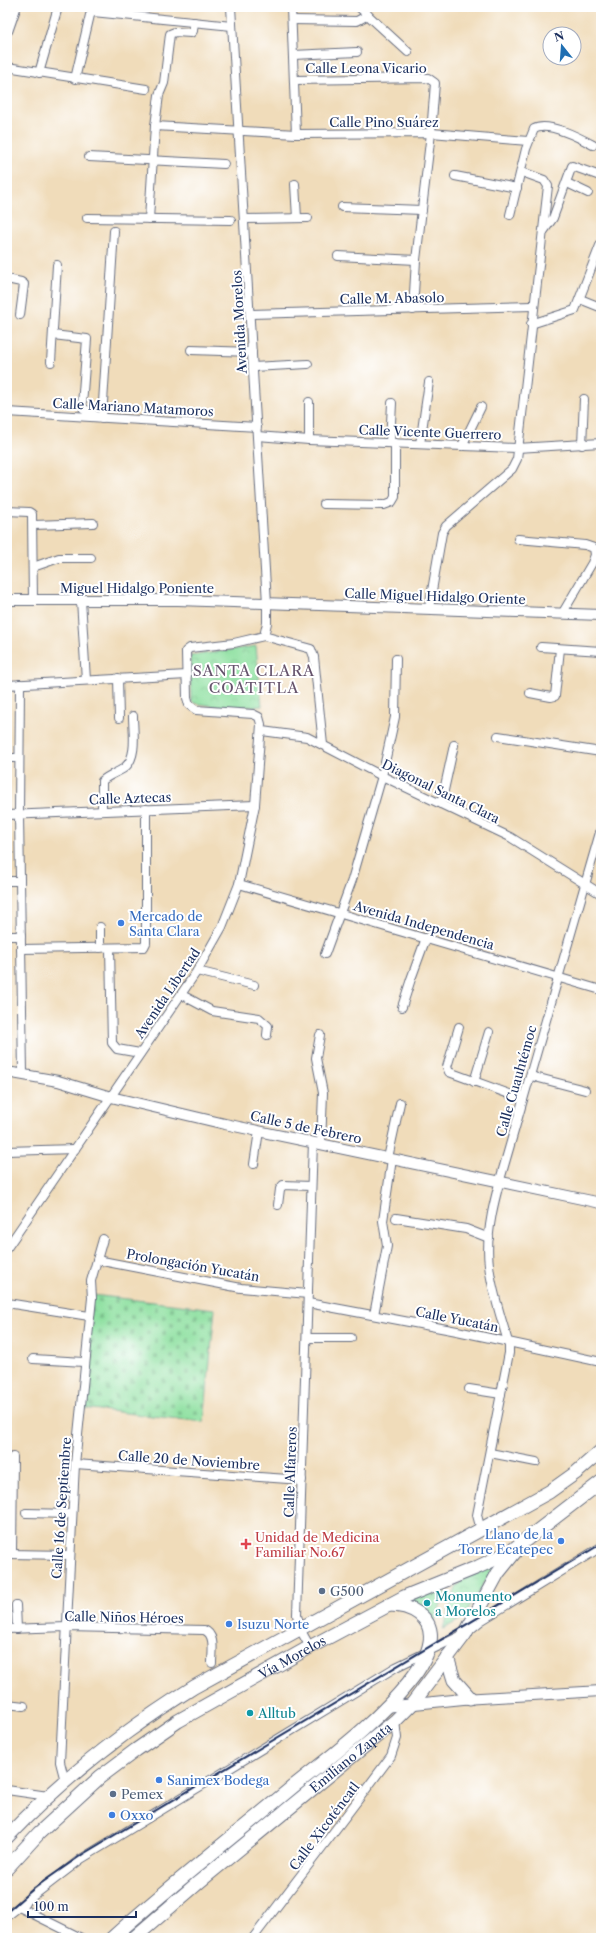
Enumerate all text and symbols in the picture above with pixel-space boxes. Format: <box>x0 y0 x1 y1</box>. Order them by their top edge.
north arrow <box>542 26 582 66</box>
text: N <box>552 28 566 45</box>
street label: Calle Leona Vicario <box>305 60 427 76</box>
street label: Calle Pino Suárez <box>329 114 439 130</box>
street label: Avenida Morelos <box>228 269 250 375</box>
street label: Calle M. Abasolo <box>340 289 444 307</box>
street label: Calle Mariano Matamoros <box>52 395 214 419</box>
street label: Calle Vicente Guerrero <box>358 422 502 442</box>
street label: Miguel Hidalgo Poniente <box>60 580 214 596</box>
street label: Calle Miguel Hidalgo Oriente <box>344 585 526 607</box>
district label: SANTA CLARA COATITLA <box>193 661 315 697</box>
street label: Diagonal Santa Clara <box>380 756 503 827</box>
street label: Calle Aztecas <box>89 789 172 807</box>
street label: Avenida Independencia <box>351 897 496 953</box>
place label: Mercado de Santa Clara <box>129 908 203 939</box>
marker: Mercado de Santa Clara <box>116 918 126 928</box>
street label: Avenida Libertad <box>130 945 203 1042</box>
street label: Calle Cuauhtémoc <box>492 1023 540 1139</box>
street label: Calle 5 de Febrero <box>249 1107 363 1147</box>
street label: Prolongación Yucatán <box>125 1245 261 1285</box>
street label: Calle Yucatán <box>414 1303 500 1335</box>
street label: Calle Alfareros <box>280 1426 300 1518</box>
street label: Calle 16 de Septiembre <box>48 1437 74 1579</box>
street label: Calle 20 de Noviembre <box>118 1447 260 1473</box>
place label: Llano de la Torre Ecatepec <box>458 1526 553 1557</box>
place label: Unidad de Medicina Familiar No.67 <box>255 1529 380 1560</box>
marker: Llano de la Torre Ecatepec <box>556 1536 566 1546</box>
marker: Unidad de Medicina Familiar No.67 <box>240 1538 252 1550</box>
place label: G500 <box>330 1583 364 1599</box>
marker: G500 <box>317 1586 327 1596</box>
place label: Monumento a Morelos <box>435 1588 512 1619</box>
marker: Monumento a Morelos <box>422 1598 432 1608</box>
street label: Calle Niños Héroes <box>64 1608 184 1626</box>
place label: Isuzu Norte <box>237 1616 309 1632</box>
marker: Isuzu Norte <box>224 1619 234 1629</box>
street label: Vía Morelos <box>255 1632 329 1683</box>
place label: Alltub <box>257 1705 296 1721</box>
marker: Alltub <box>245 1708 255 1718</box>
street label: Emiliano Zapata <box>306 1719 395 1796</box>
place label: Sanimex Bodega <box>167 1772 269 1788</box>
marker: Sanimex Bodega <box>154 1775 164 1785</box>
street label: Calle Xicoténcatl <box>286 1779 362 1873</box>
place label: Pemex <box>121 1786 163 1802</box>
marker: Pemex <box>108 1789 118 1799</box>
place label: Oxxo <box>120 1807 154 1823</box>
marker: Oxxo <box>107 1810 117 1820</box>
scale bar <box>28 1893 136 1919</box>
text: 100 m <box>34 1899 69 1914</box>

